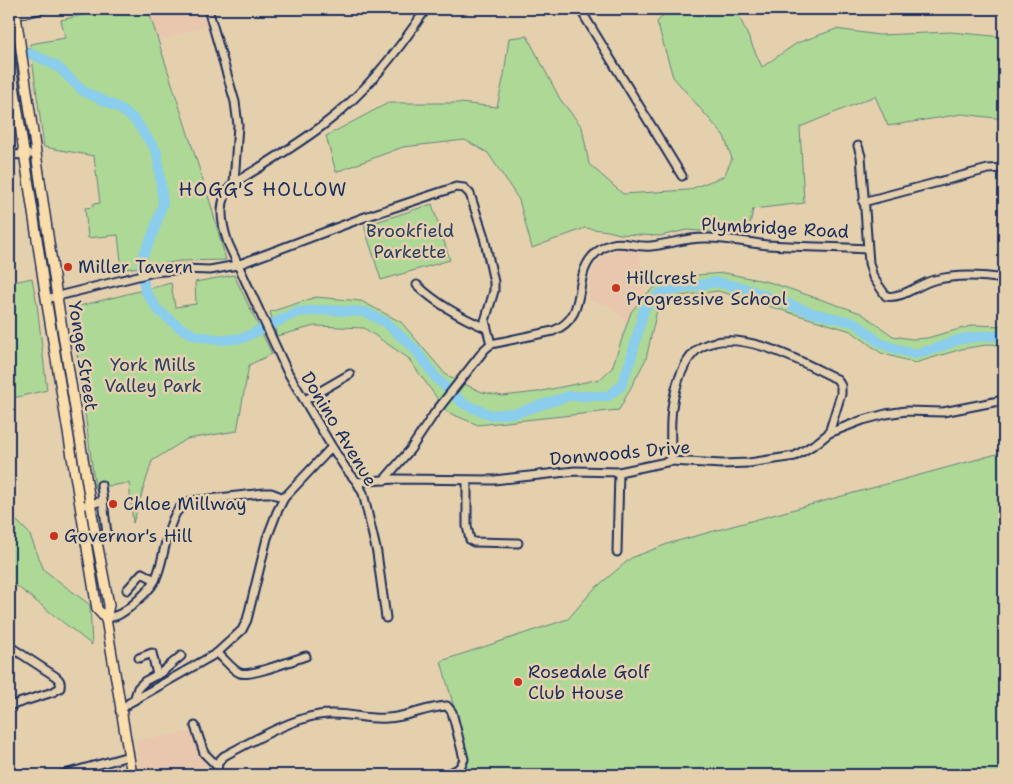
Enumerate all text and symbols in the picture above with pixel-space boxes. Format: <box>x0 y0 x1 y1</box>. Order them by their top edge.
district label: HOGG'S HOLLOW <box>179 177 347 202</box>
street label: Plymbridge Road <box>700 212 850 244</box>
park label: Brookfield Parkette <box>366 219 454 264</box>
place label: Miller Tavern <box>78 255 193 279</box>
marker: Miller Tavern <box>62 261 74 273</box>
place label: Hillcrest Progressive School <box>626 266 788 311</box>
marker: Hillcrest Progressive School <box>610 282 622 294</box>
street label: Yonge Street <box>62 299 104 413</box>
park label: York Mills Valley Park <box>104 353 202 398</box>
street label: Donino Avenue <box>295 367 383 491</box>
street label: Donwoods Drive <box>549 435 691 471</box>
place label: Chloe Millway <box>123 492 247 516</box>
marker: Chloe Millway <box>107 498 119 510</box>
place label: Governor's Hill <box>64 524 193 548</box>
marker: Governor's Hill <box>48 530 60 542</box>
place label: Rosedale Golf Club House <box>528 660 650 705</box>
marker: Rosedale Golf Club House <box>512 676 524 688</box>

